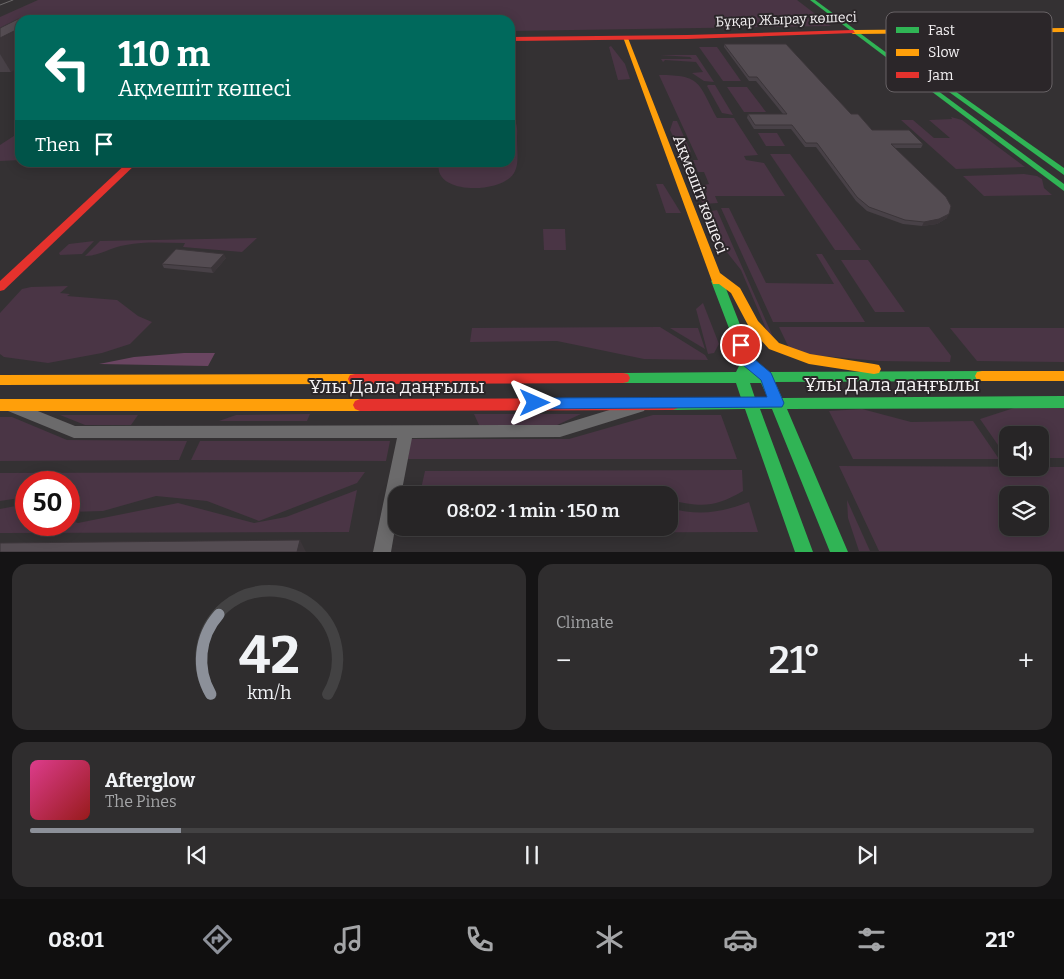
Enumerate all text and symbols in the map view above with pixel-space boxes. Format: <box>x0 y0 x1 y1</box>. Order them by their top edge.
street label: Бұқар Жырау көшесі <box>715 9 857 30</box>
legend <box>886 12 1052 92</box>
text: Fast <box>928 22 955 39</box>
text: 110 m <box>118 33 210 75</box>
icon: left <box>35 35 100 100</box>
text: Slow <box>928 44 960 61</box>
text: Jam <box>927 67 954 84</box>
text: Ақмешіт көшесі <box>118 75 291 102</box>
icon: arrive <box>90 130 118 158</box>
street label: Ақмешіт көшесі <box>669 132 732 257</box>
text: Then <box>35 133 80 156</box>
pin <box>720 324 762 366</box>
icon: arrive <box>727 331 755 359</box>
street label: Ұлы Дала даңғылы <box>804 373 980 396</box>
street label: Ұлы Дала даңғылы <box>309 375 485 398</box>
position arrow <box>508 376 560 428</box>
map controls <box>999 426 1049 536</box>
button: sound <box>999 426 1049 476</box>
speed limit sign: 50 <box>15 471 80 536</box>
button: layers <box>999 486 1049 536</box>
text: 08:02 · 1 min · 150 m <box>446 499 620 522</box>
text: Climate <box>556 613 614 632</box>
text: 42 <box>239 624 299 687</box>
text: 21° <box>769 637 821 683</box>
text: − <box>556 644 571 677</box>
text: + <box>1018 644 1034 677</box>
text: km/h <box>247 682 291 704</box>
text: Afterglow <box>105 769 195 792</box>
text: The Pines <box>105 792 177 811</box>
icon: previous <box>183 841 211 869</box>
icon: pause <box>518 841 546 869</box>
icon: next <box>853 841 881 869</box>
icon: directions <box>200 922 235 957</box>
icon: music <box>331 922 366 957</box>
icon: phone <box>462 922 497 957</box>
icon: climate <box>592 922 627 957</box>
icon: car <box>723 922 758 957</box>
icon: filters <box>854 922 889 957</box>
text: 08:01 <box>48 926 104 953</box>
text: 21° <box>985 926 1016 953</box>

